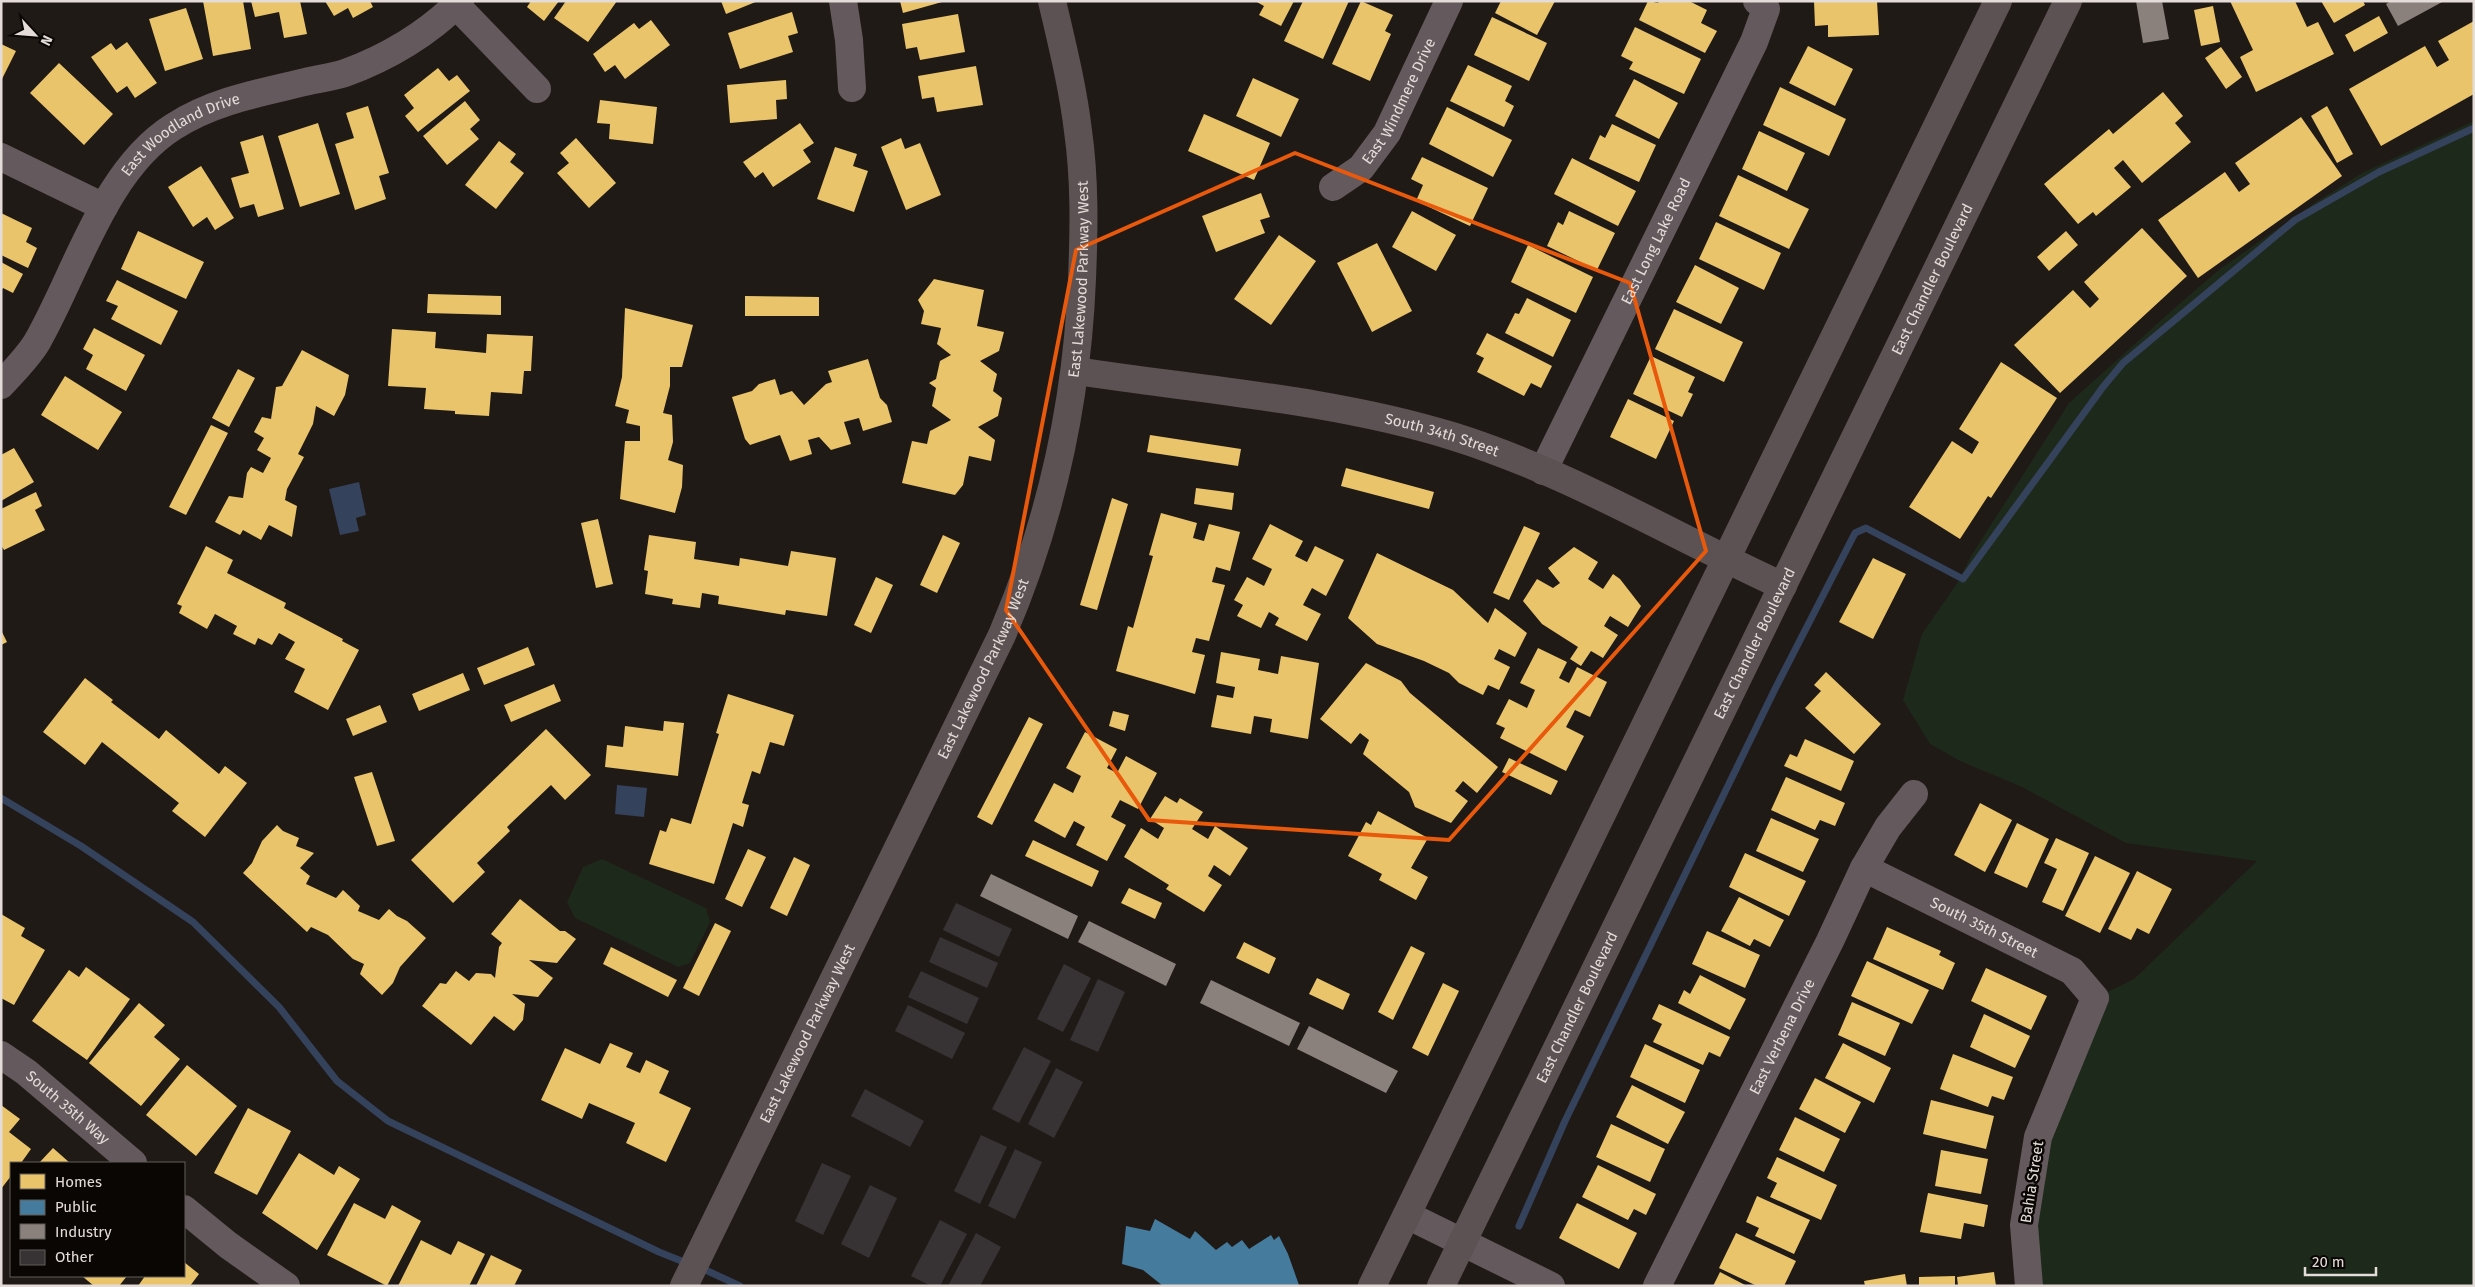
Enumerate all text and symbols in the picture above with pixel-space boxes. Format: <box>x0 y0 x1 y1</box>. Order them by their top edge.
north arrow <box>10 10 60 60</box>
text: N <box>37 33 56 48</box>
street label: East Windmere Drive <box>1358 35 1439 168</box>
street label: East Woodland Drive <box>117 89 242 180</box>
street label: East Long Lake Road <box>1617 175 1695 307</box>
street label: East Lakewood Parkway West <box>1064 180 1092 379</box>
street label: East Chandler Boulevard <box>1888 201 1977 358</box>
street label: South 34th Street <box>1383 410 1502 461</box>
street label: East Chandler Boulevard <box>1710 565 1799 722</box>
street label: East Lakewood Parkway West <box>934 576 1033 762</box>
street label: South 35th Street <box>1927 893 2041 962</box>
street label: East Chandler Boulevard <box>1532 929 1621 1086</box>
street label: East Lakewood Parkway West <box>756 940 859 1126</box>
street label: East Verbena Drive <box>1745 976 1819 1098</box>
street label: South 35th Way <box>22 1067 114 1149</box>
street label: Bahia Street <box>2017 1139 2047 1224</box>
legend <box>10 1162 185 1277</box>
text: Homes <box>55 1173 102 1191</box>
text: Public <box>55 1198 97 1216</box>
text: Industry <box>55 1223 112 1241</box>
scale bar <box>2305 1244 2376 1276</box>
text: Other <box>55 1248 94 1266</box>
text: 20 m <box>2312 1253 2345 1271</box>

